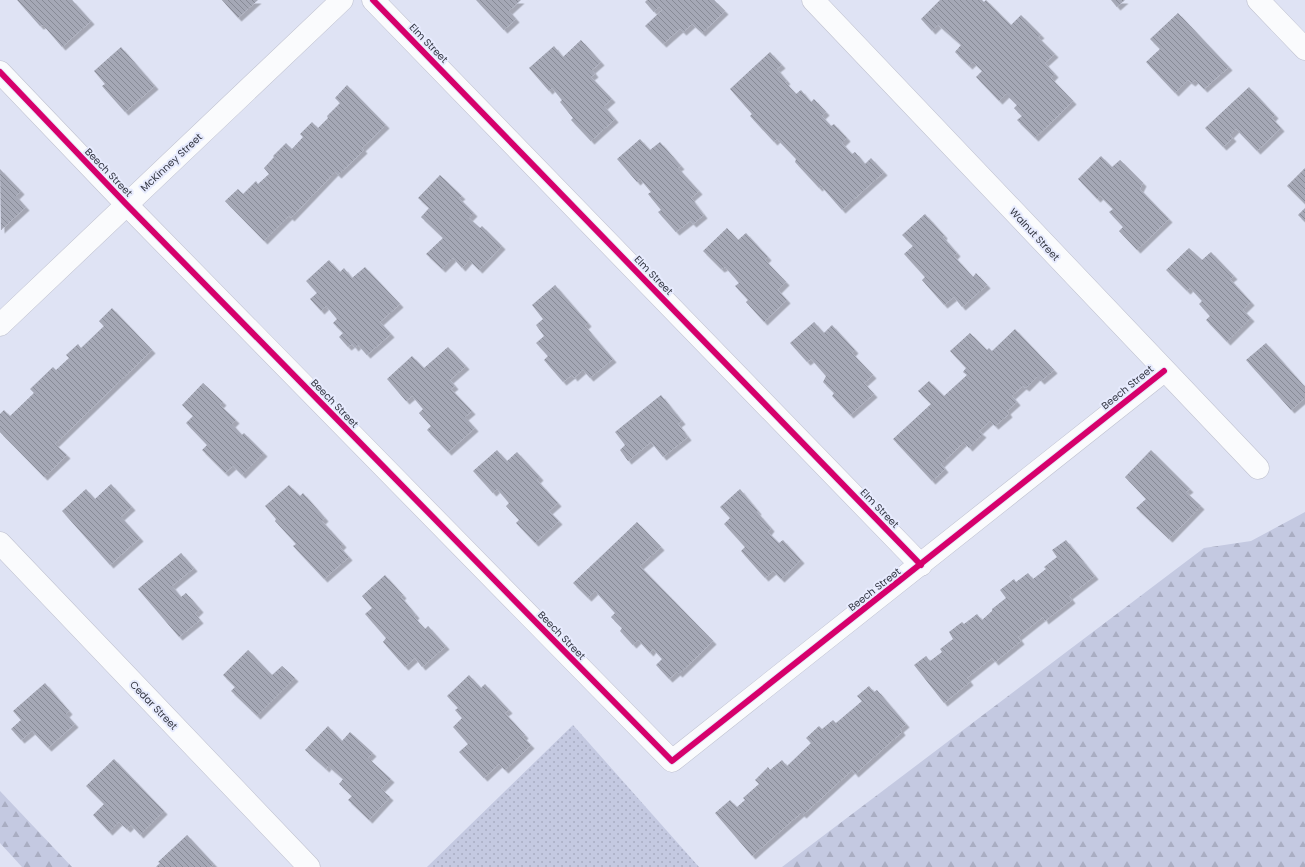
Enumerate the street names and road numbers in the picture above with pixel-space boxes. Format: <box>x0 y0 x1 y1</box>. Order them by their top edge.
street label: Elm Street <box>406 20 452 67</box>
street label: McKinney Street <box>137 129 206 195</box>
street label: Beech Street <box>81 144 136 200</box>
street label: Walnut Street <box>1006 205 1063 264</box>
street label: Elm Street <box>631 252 677 299</box>
street label: Beech Street <box>1098 362 1157 413</box>
street label: Beech Street <box>307 375 362 431</box>
street label: Elm Street <box>857 485 903 532</box>
street label: Beech Street <box>845 564 904 615</box>
street label: Beech Street <box>534 607 589 663</box>
street label: Cedar Street <box>126 677 181 734</box>

